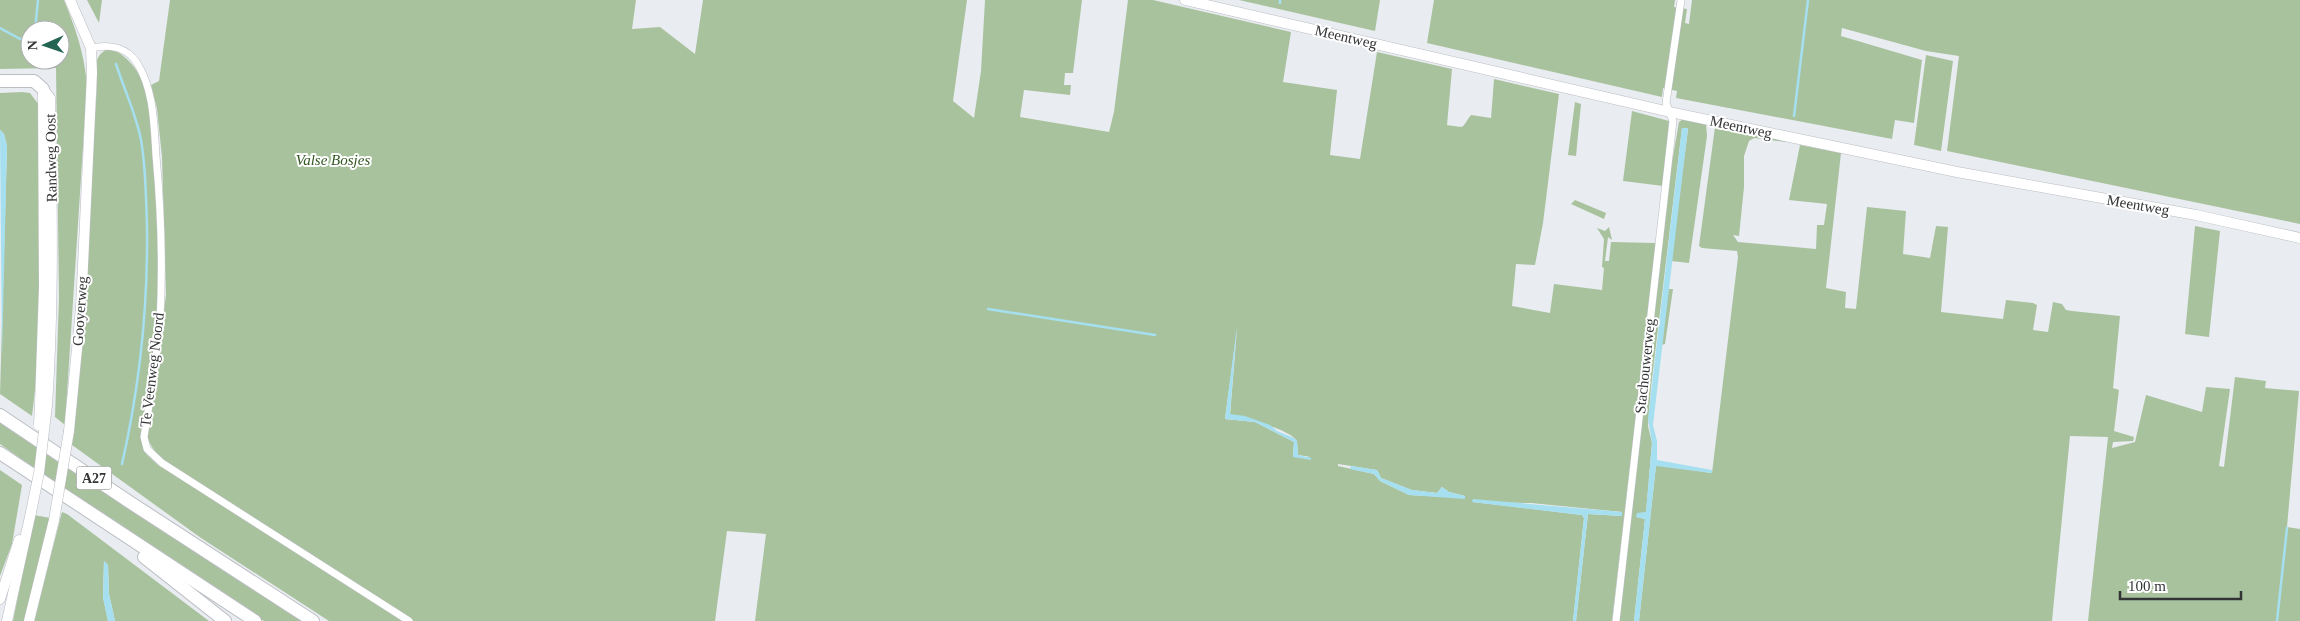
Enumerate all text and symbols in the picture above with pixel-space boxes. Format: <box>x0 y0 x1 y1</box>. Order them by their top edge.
north arrow <box>20 20 70 70</box>
street label: Meentweg <box>1313 22 1379 52</box>
text: N <box>25 40 40 51</box>
street label: Randweg Oost <box>42 113 60 203</box>
street label: Meentweg <box>1708 113 1774 142</box>
park label: Valse Bosjes <box>296 152 370 168</box>
street label: Meentweg <box>2105 192 2171 218</box>
street label: Gooyerweg <box>70 275 90 346</box>
street label: Te Veenweg Noord <box>137 311 167 428</box>
street label: Stachouwerweg <box>1632 317 1658 414</box>
road number: A27 <box>76 466 112 489</box>
scale bar <box>2120 568 2241 600</box>
text: 100 m <box>2128 578 2166 594</box>

